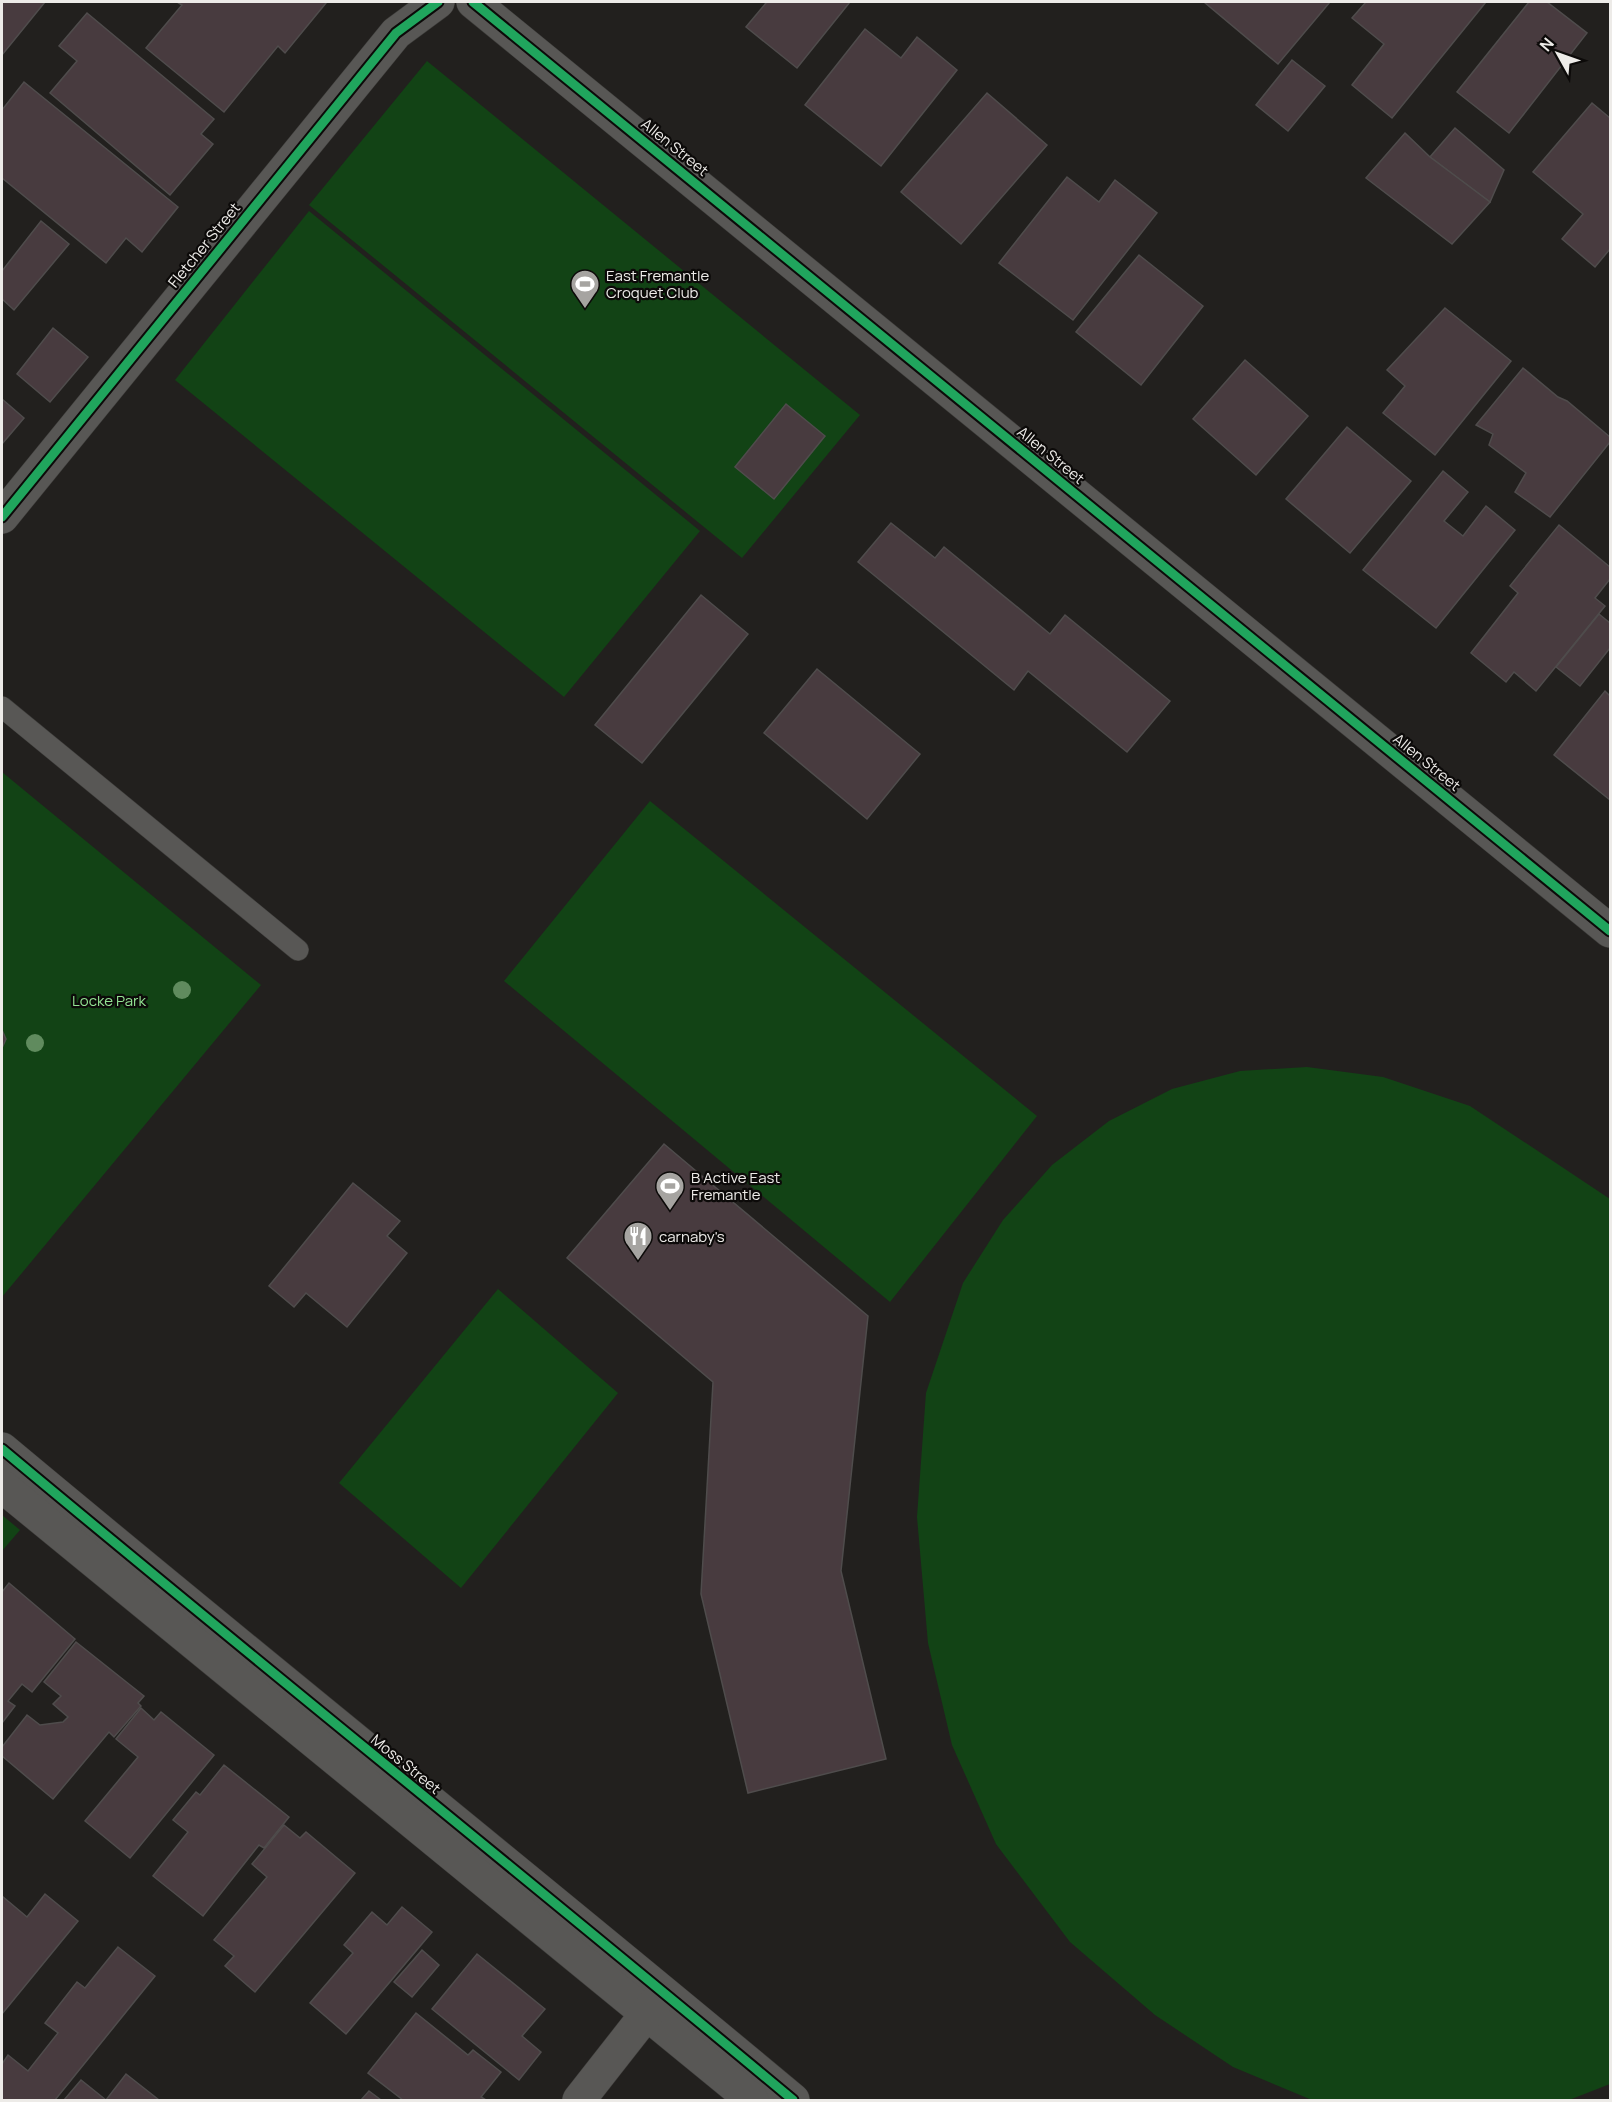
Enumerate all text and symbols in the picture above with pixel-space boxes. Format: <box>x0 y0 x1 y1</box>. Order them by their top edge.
north arrow <box>1528 24 1588 84</box>
text: N <box>1534 33 1559 56</box>
street label: Allen Street <box>637 113 713 181</box>
street label: Fletcher Street <box>163 198 245 292</box>
place label: East Fremantle Croquet Club <box>606 265 710 303</box>
sports icon: East Fremantle Croquet Club <box>569 268 601 310</box>
street label: Allen Street <box>1013 421 1089 489</box>
street label: Allen Street <box>1389 728 1465 796</box>
park label: Locke Park <box>72 990 146 1011</box>
place label: B Active East Fremantle <box>691 1167 780 1205</box>
sports icon: B Active East Fremantle <box>654 1170 686 1212</box>
restaurant icon: carnaby's <box>622 1220 654 1262</box>
place label: carnaby's <box>659 1226 725 1247</box>
street label: Moss Street <box>367 1729 445 1799</box>

